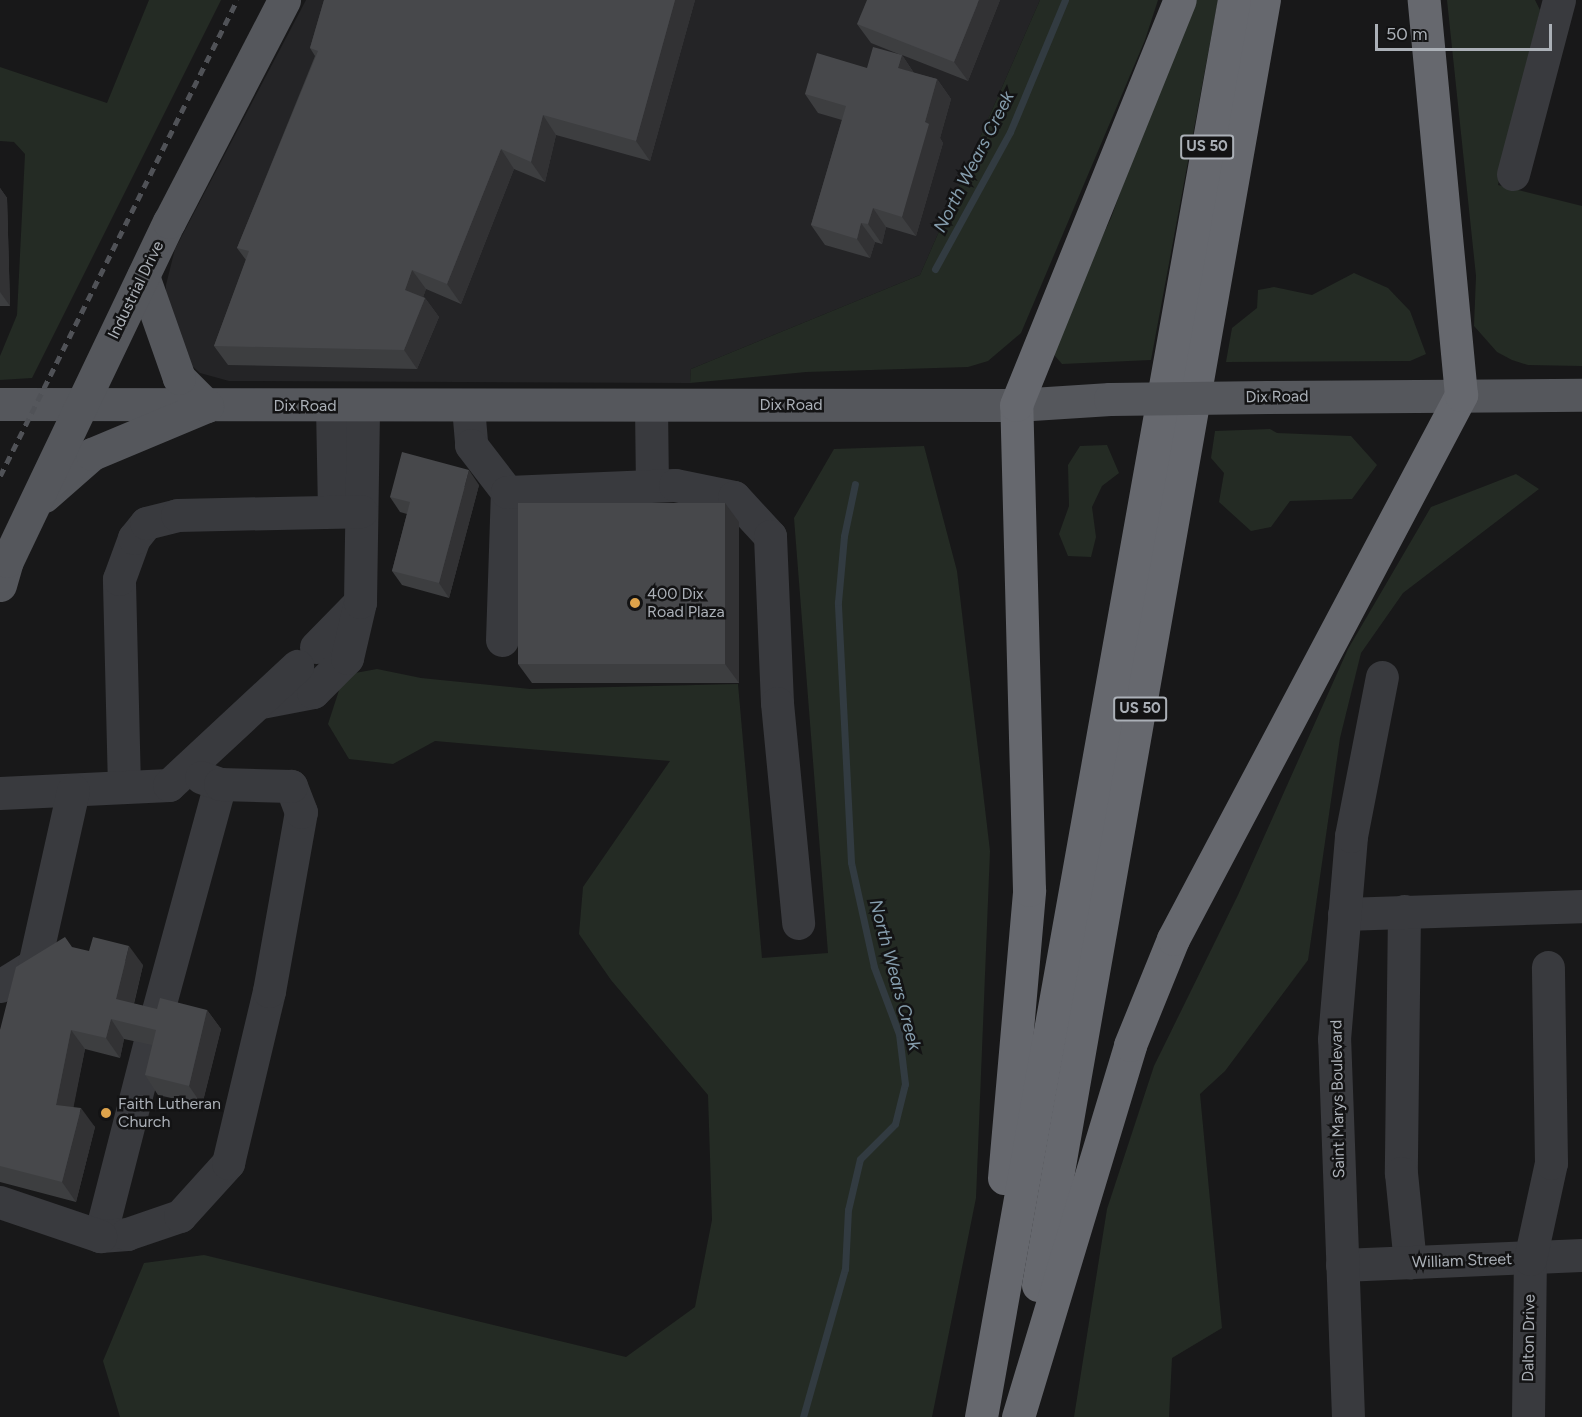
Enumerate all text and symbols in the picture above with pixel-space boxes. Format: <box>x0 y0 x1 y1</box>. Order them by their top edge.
scale bar <box>1378 12 1555 50</box>
text: 50 m <box>1386 23 1428 45</box>
water label: North Wears Creek <box>929 88 1019 236</box>
road number: US 50 <box>1180 135 1234 159</box>
street label: Industrial Drive <box>104 238 168 342</box>
street label: Dix Road <box>1245 387 1309 407</box>
street label: Dix Road <box>759 395 823 415</box>
street label: Dix Road <box>273 396 337 416</box>
place label: 400 Dix Road Plaza <box>647 584 725 622</box>
marker: 400 Dix Road Plaza <box>628 596 642 610</box>
road number: US 50 <box>1113 697 1167 721</box>
water label: North Wears Creek <box>864 897 926 1053</box>
street label: Saint Marys Boulevard <box>1327 1020 1349 1178</box>
place label: Faith Lutheran Church <box>118 1094 221 1132</box>
marker: Faith Lutheran Church <box>99 1106 113 1120</box>
street label: William Street <box>1412 1250 1512 1272</box>
street label: Dalton Drive <box>1519 1294 1539 1382</box>

